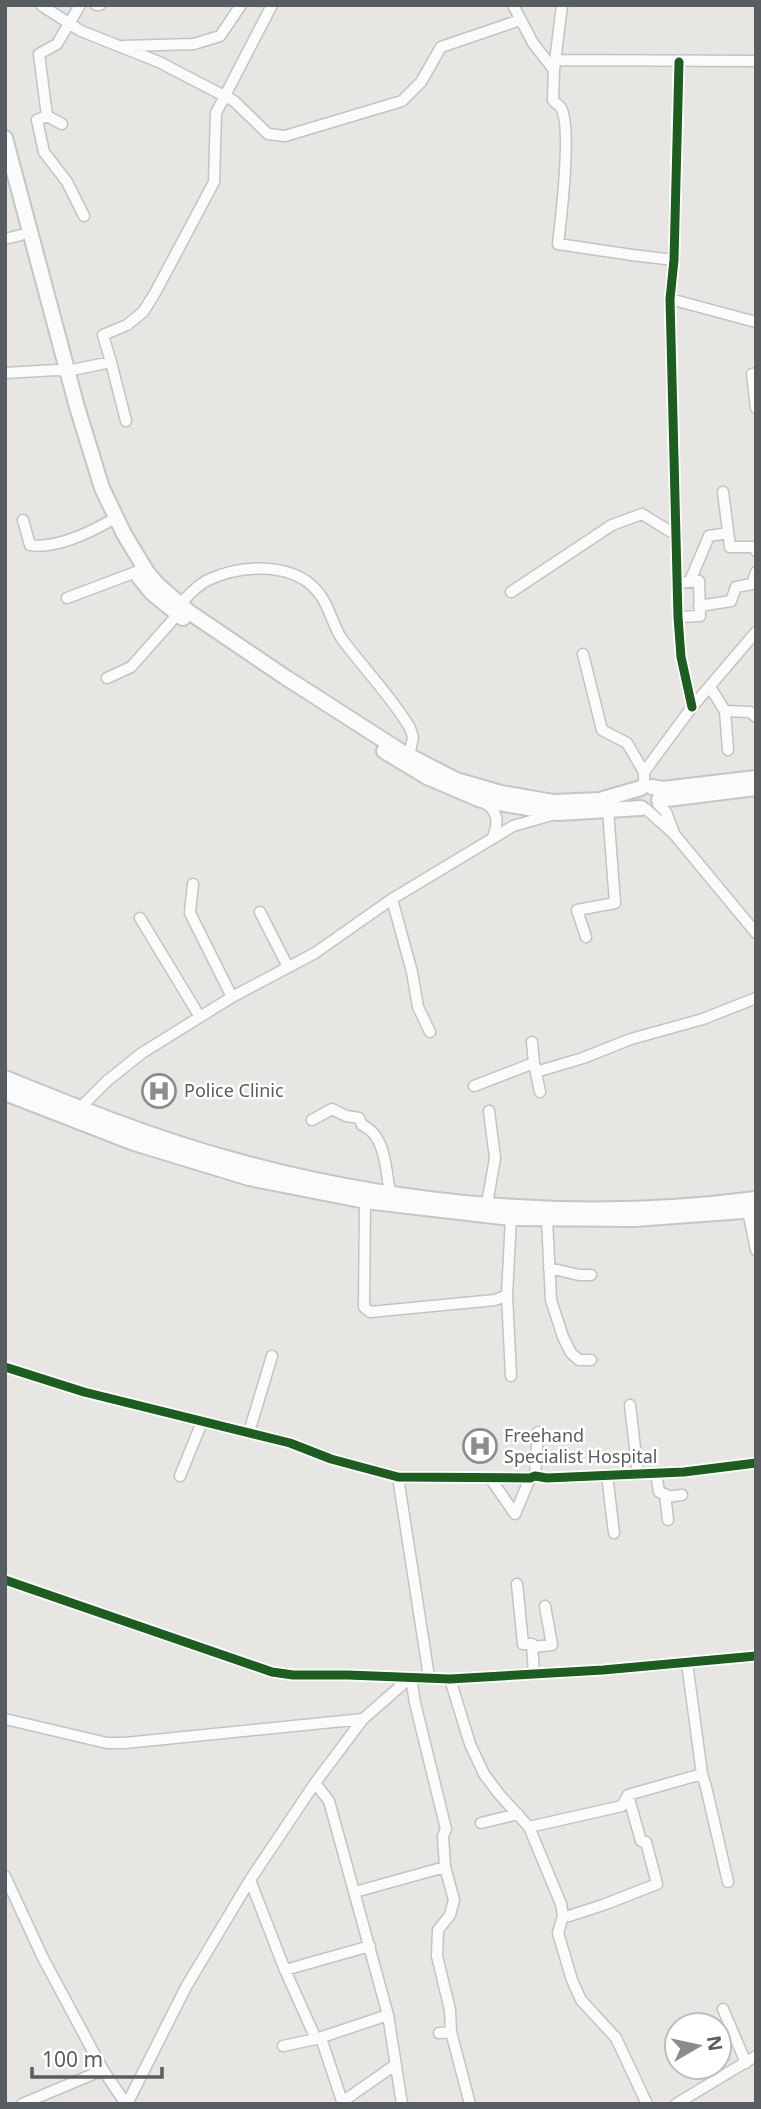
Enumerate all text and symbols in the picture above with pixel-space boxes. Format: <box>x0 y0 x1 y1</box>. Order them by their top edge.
hospital icon: Police Clinic <box>140 1072 178 1110</box>
place label: Police Clinic <box>184 1078 284 1102</box>
place label: Freehand Specialist Hospital <box>504 1423 657 1468</box>
hospital icon: Freehand Specialist Hospital <box>461 1427 499 1465</box>
north arrow <box>663 2011 733 2081</box>
text: N <box>701 2034 729 2053</box>
scale bar <box>32 2036 161 2080</box>
text: 100 m <box>42 2045 103 2073</box>

